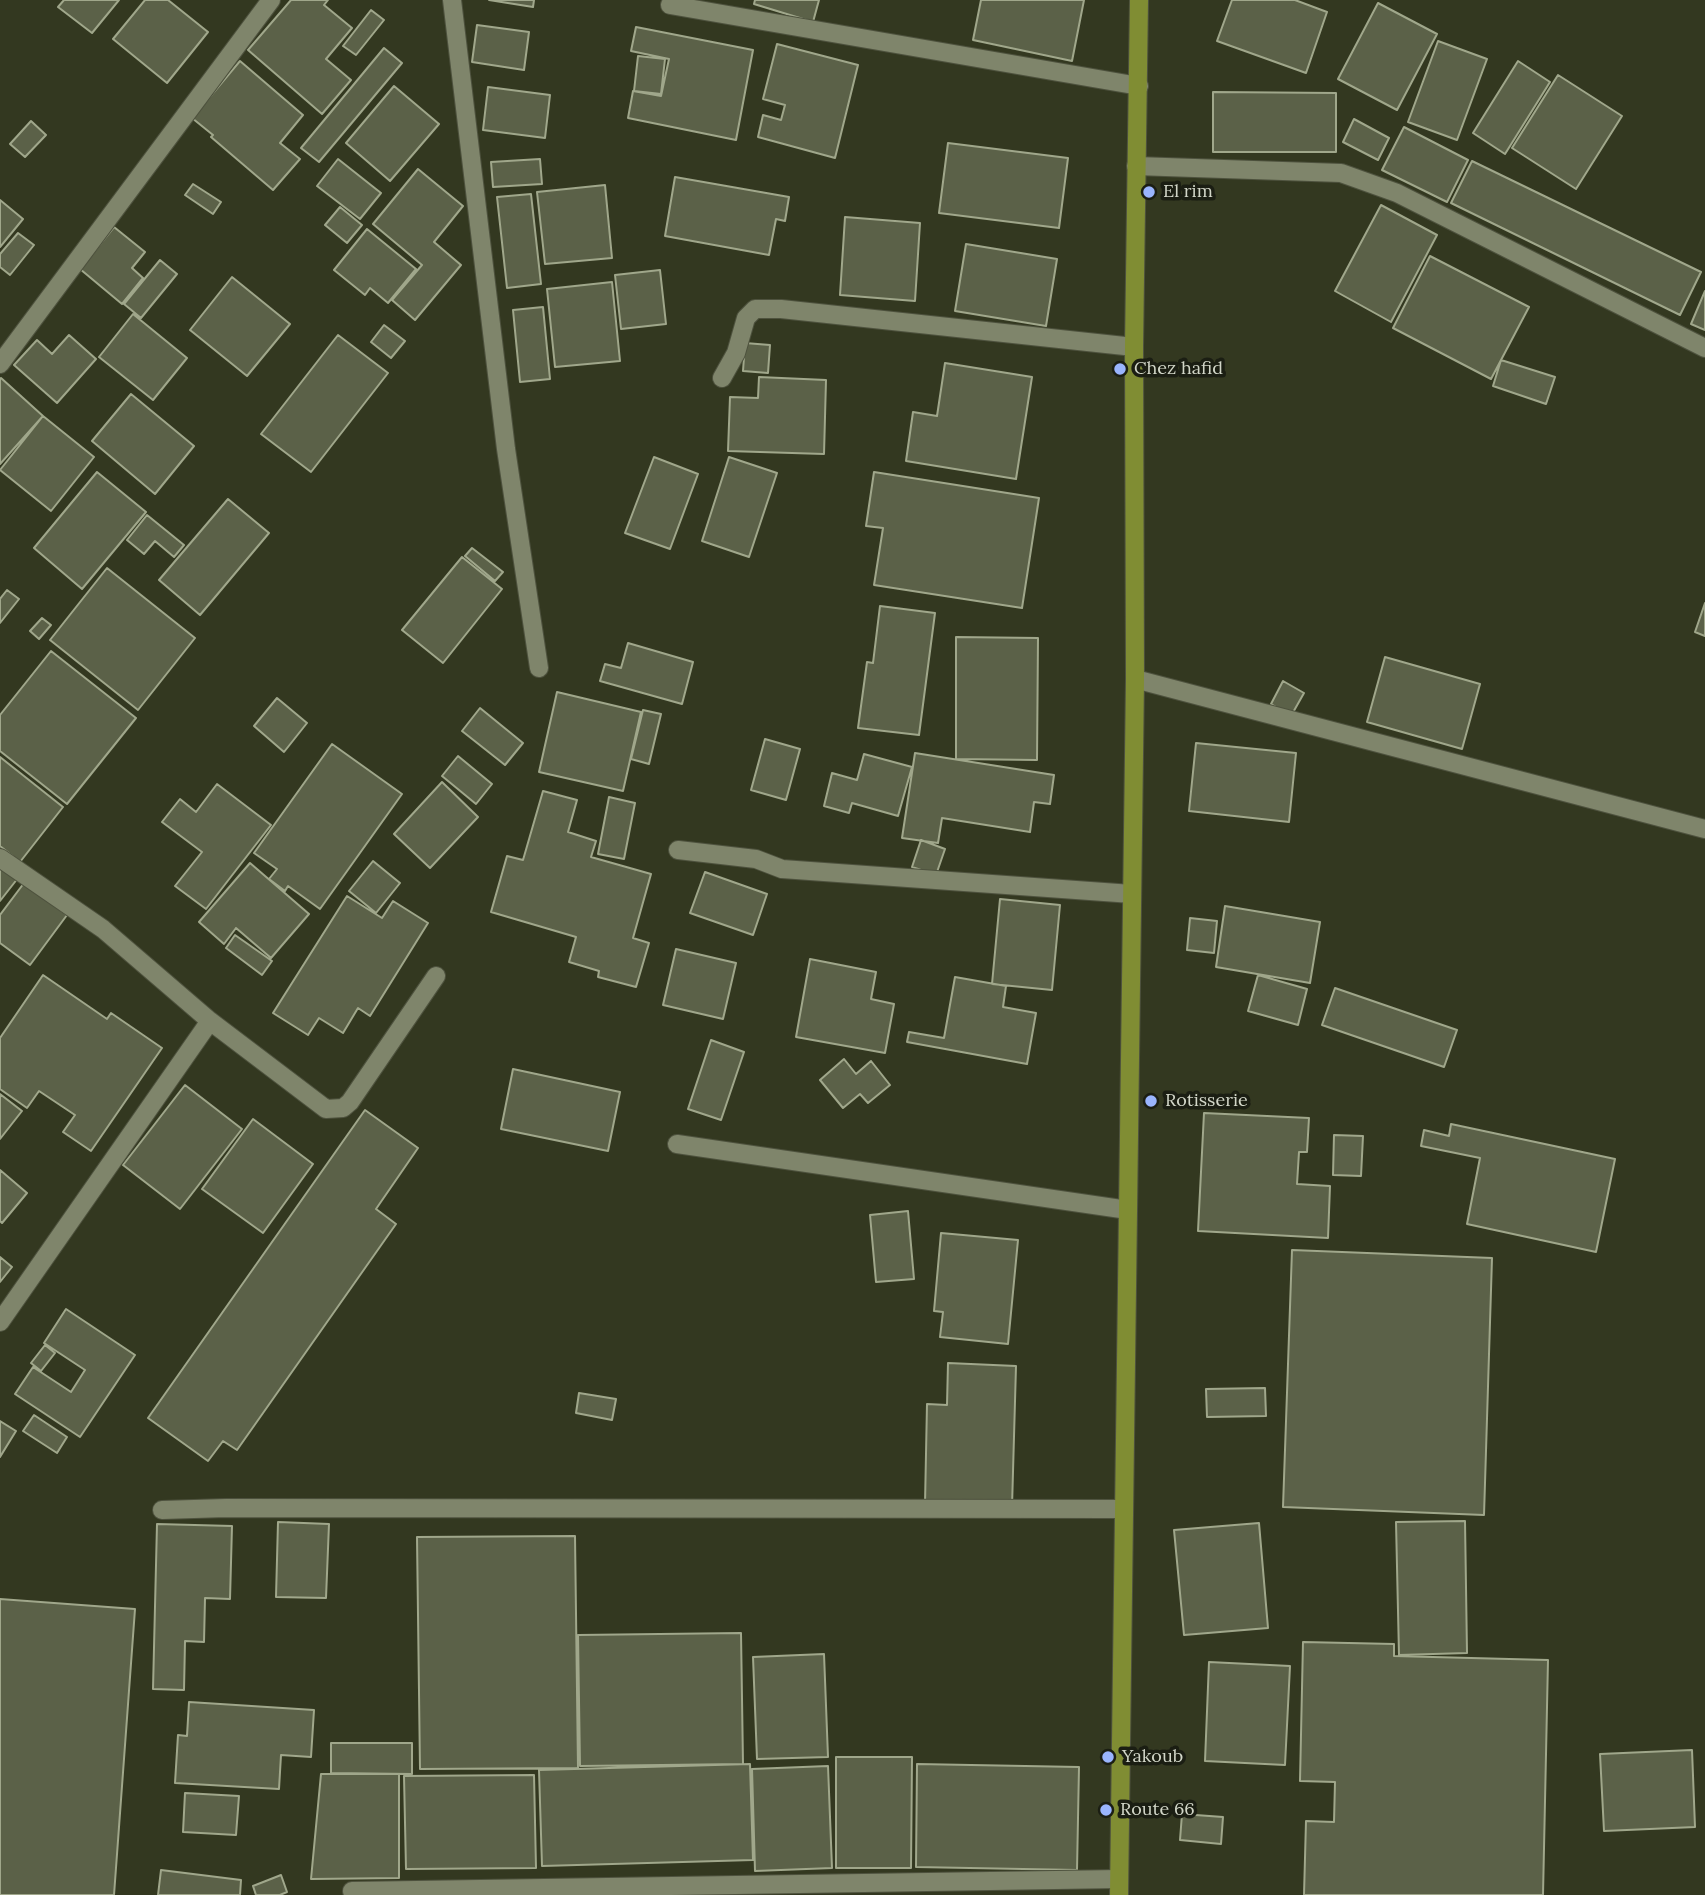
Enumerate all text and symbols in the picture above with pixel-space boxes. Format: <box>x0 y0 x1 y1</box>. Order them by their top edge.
place label: El rim <box>1163 181 1213 203</box>
marker: El rim <box>1141 184 1157 200</box>
place label: Chez hafid <box>1134 358 1223 380</box>
marker: Chez hafid <box>1112 361 1128 377</box>
place label: Rotisserie <box>1165 1090 1248 1112</box>
marker: Rotisserie <box>1143 1093 1159 1109</box>
place label: Yakoub <box>1122 1746 1183 1768</box>
marker: Yakoub <box>1100 1749 1116 1765</box>
place label: Route 66 <box>1120 1799 1195 1821</box>
marker: Route 66 <box>1098 1802 1114 1818</box>

